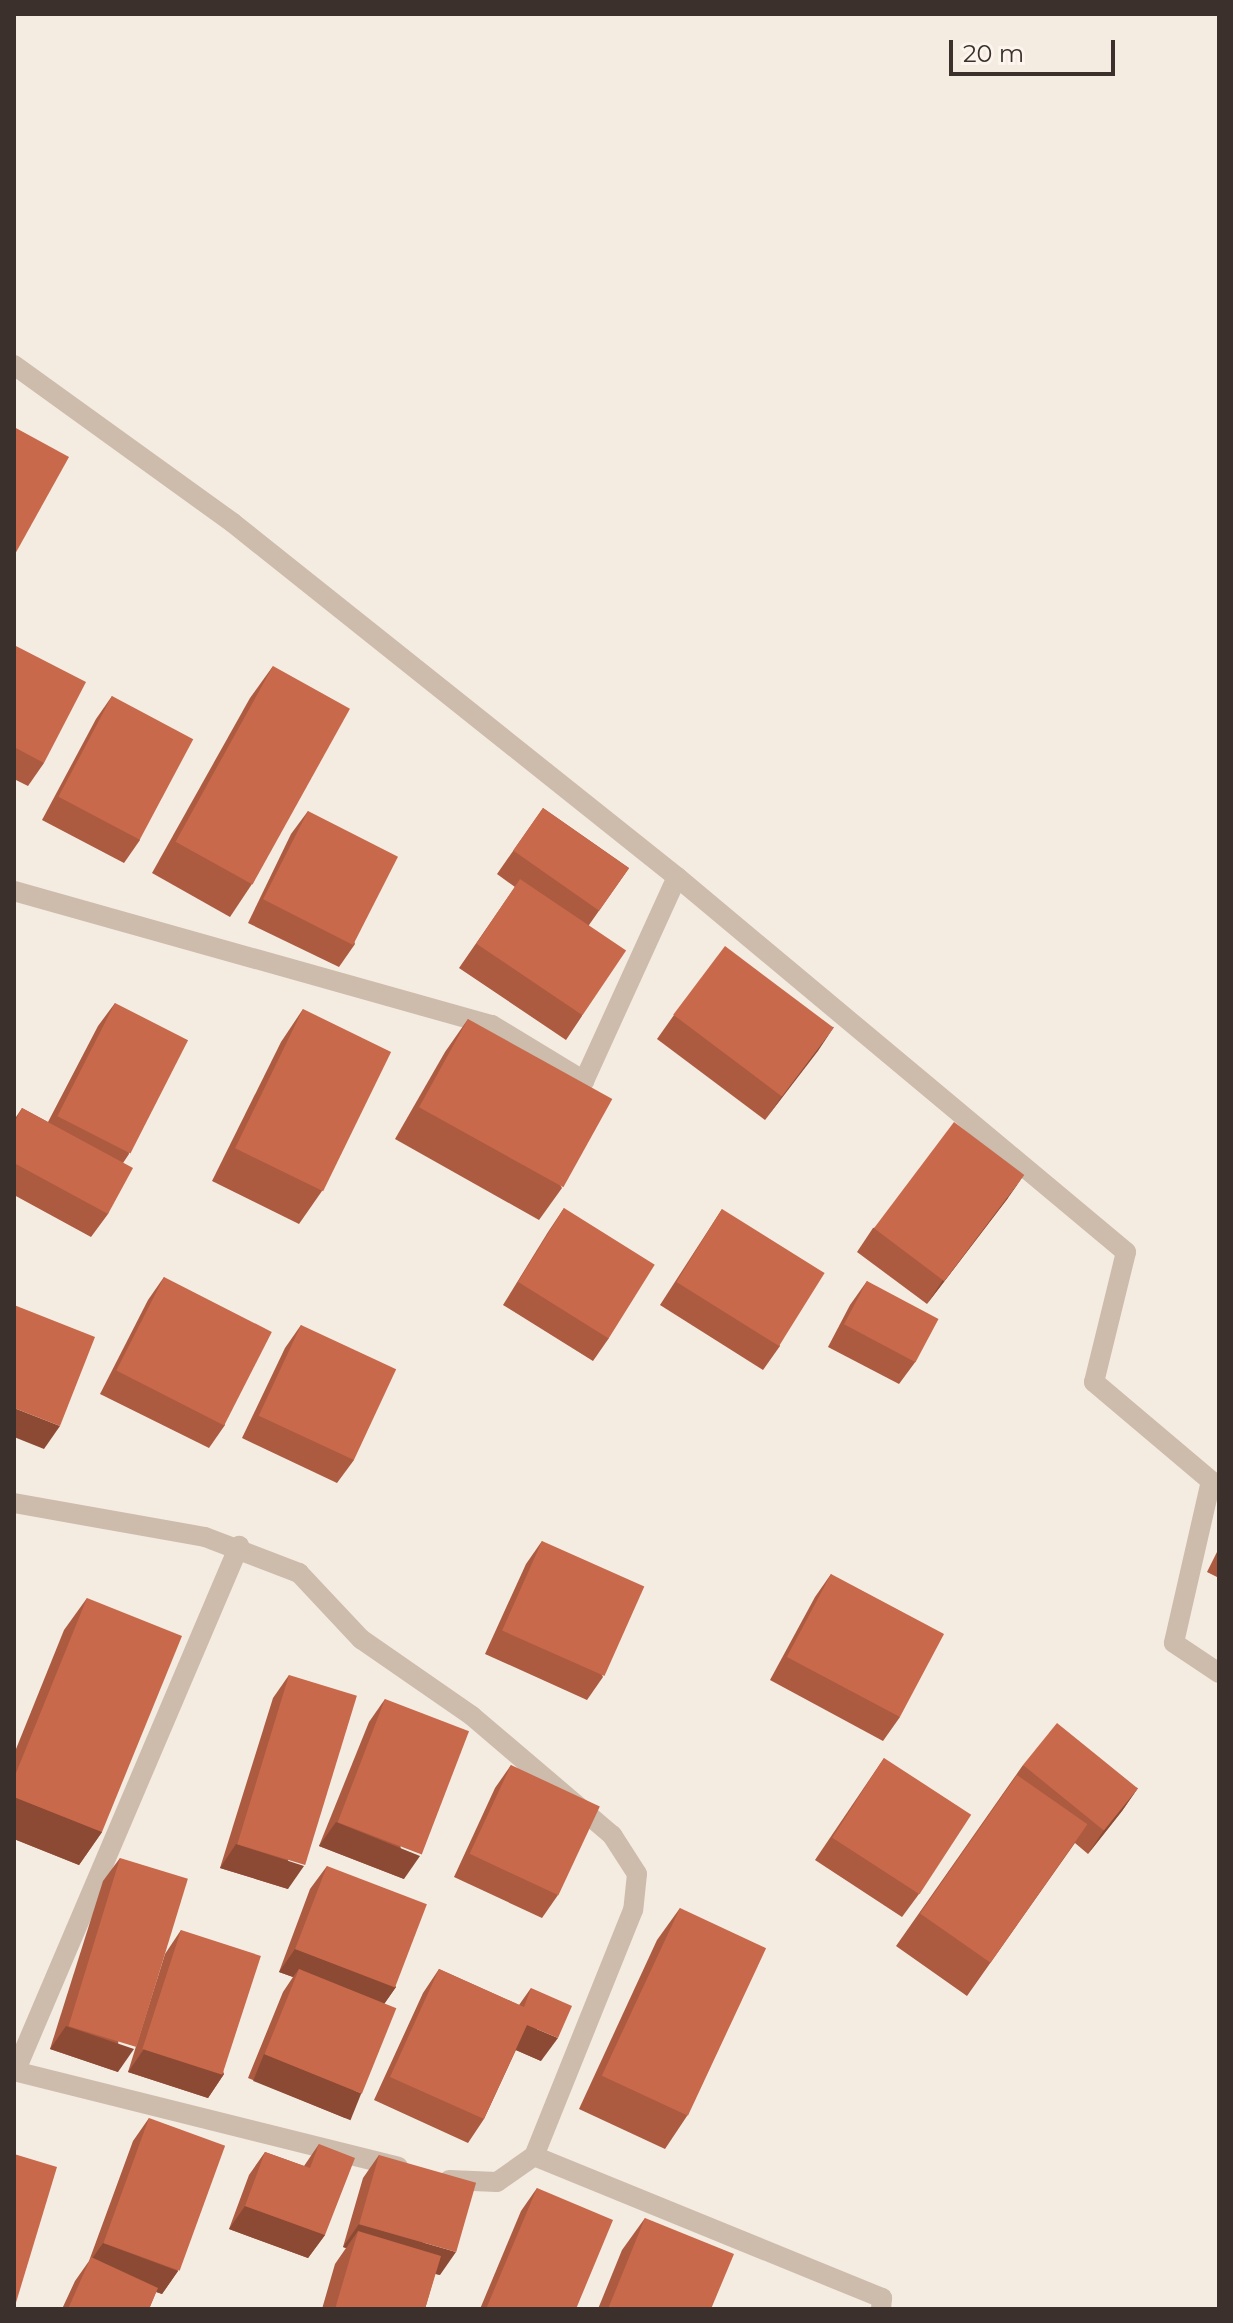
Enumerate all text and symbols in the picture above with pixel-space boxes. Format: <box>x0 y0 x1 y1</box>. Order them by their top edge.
scale bar <box>953 24 1119 74</box>
text: 20 m <box>963 39 1024 68</box>

